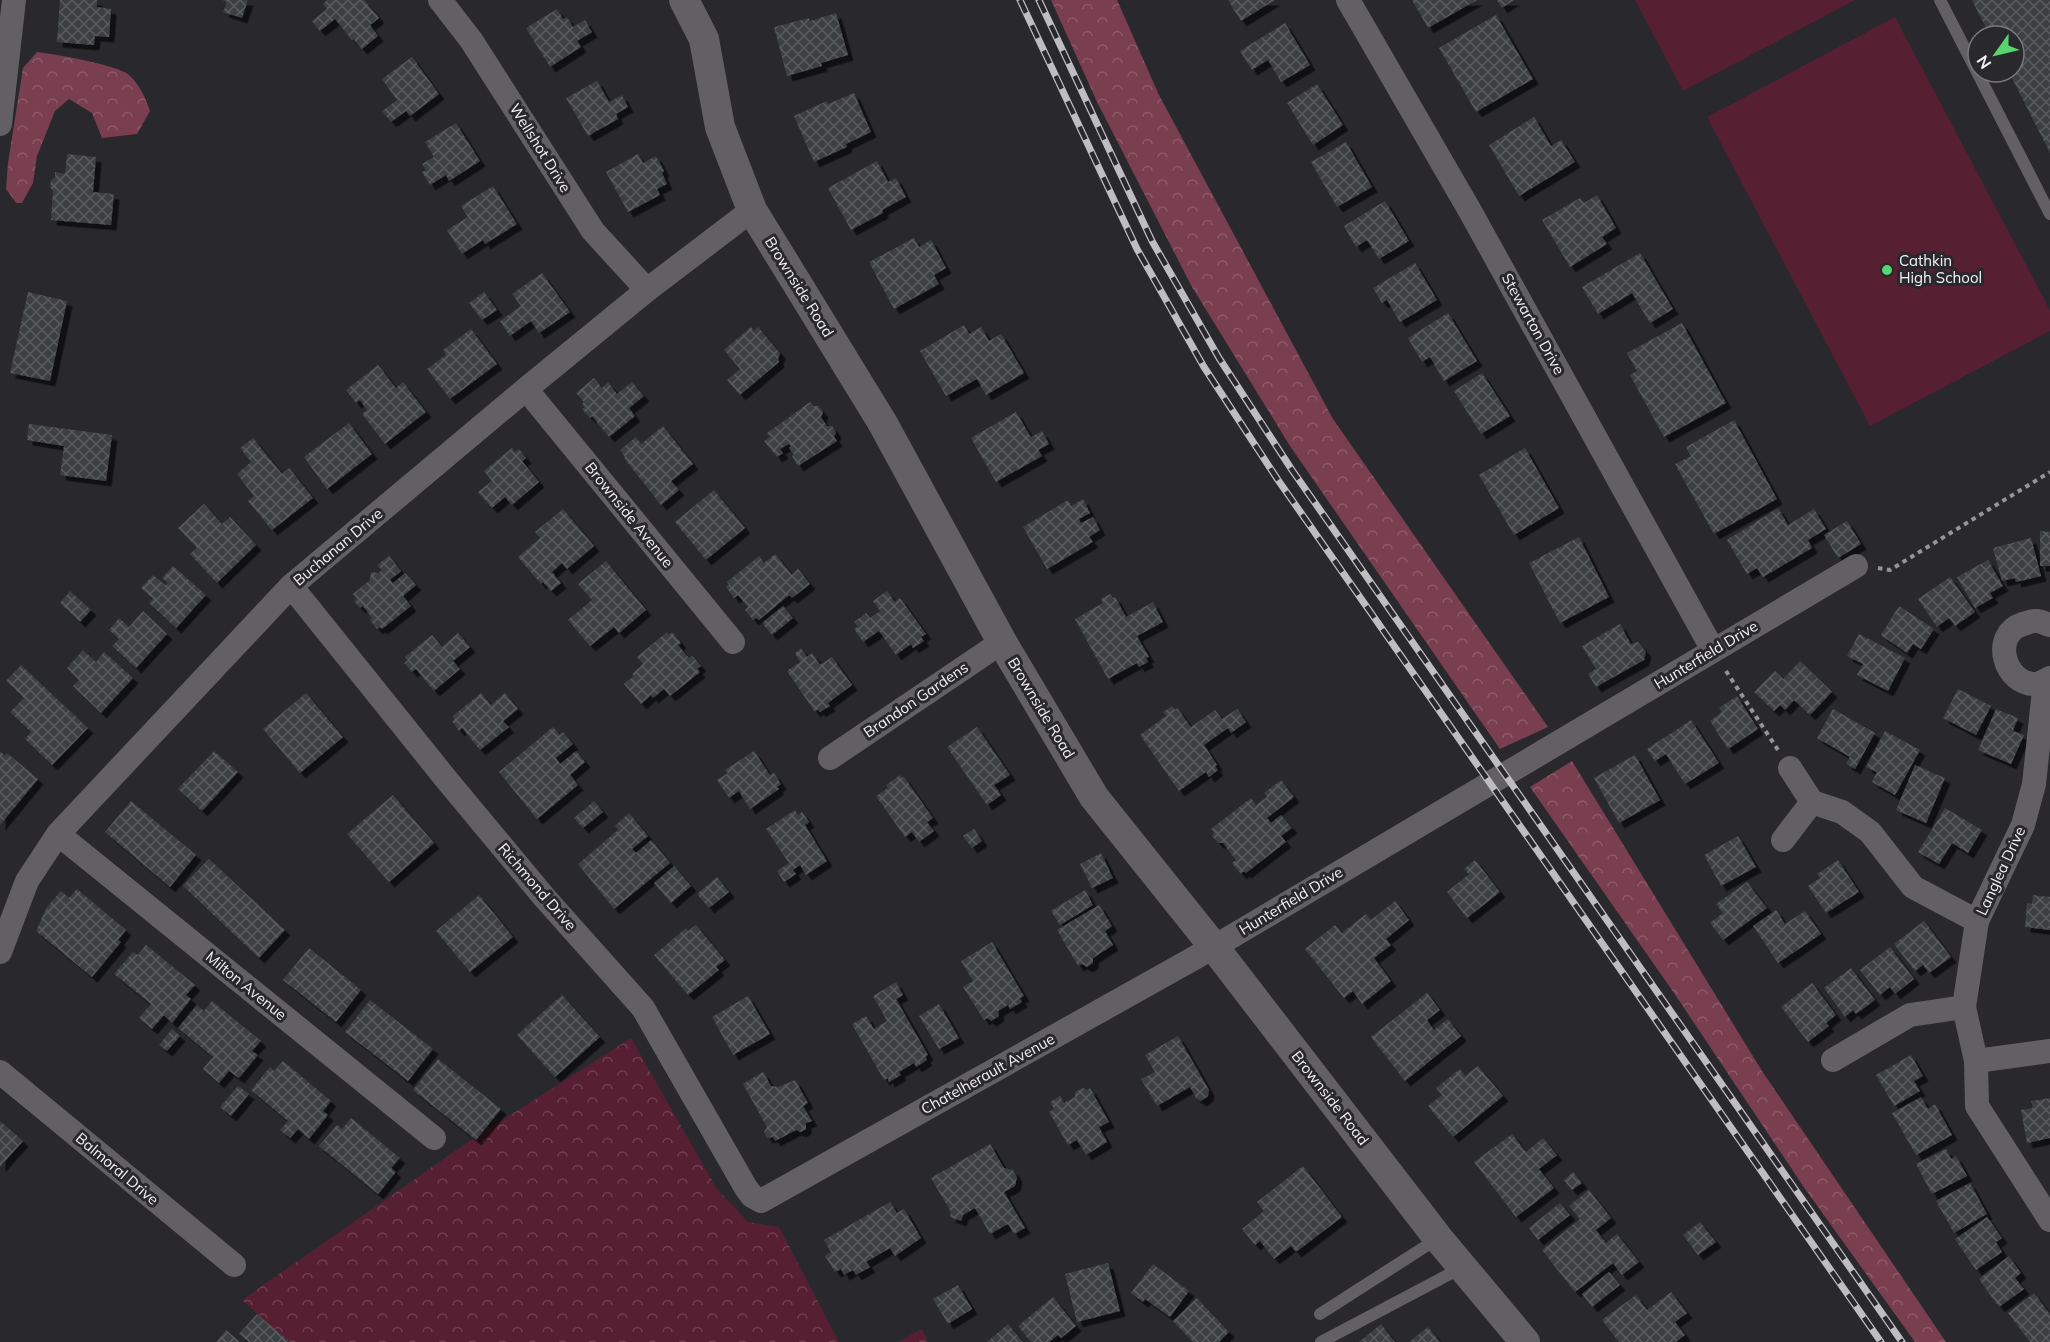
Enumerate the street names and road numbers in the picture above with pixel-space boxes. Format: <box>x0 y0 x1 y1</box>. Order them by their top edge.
street label: Wellshot Drive <box>506 100 575 196</box>
street label: Brownside Road <box>761 233 838 340</box>
street label: Stewarton Drive <box>1498 270 1569 378</box>
street label: Brownside Avenue <box>581 458 678 571</box>
street label: Buchanan Drive <box>289 504 386 590</box>
street label: Hunterfield Drive <box>1650 616 1761 693</box>
street label: Brownside Road <box>1004 654 1079 762</box>
street label: Brandon Gardens <box>860 658 972 742</box>
street label: Langlea Drive <box>1972 823 2029 918</box>
street label: Richmond Drive <box>494 839 581 934</box>
street label: Hunterfield Drive <box>1235 862 1346 939</box>
street label: Milton Avenue <box>202 947 291 1024</box>
street label: Chatelherault Avenue <box>918 1029 1058 1118</box>
street label: Brownside Road <box>1288 1047 1373 1149</box>
street label: Balmoral Drive <box>72 1128 163 1209</box>

